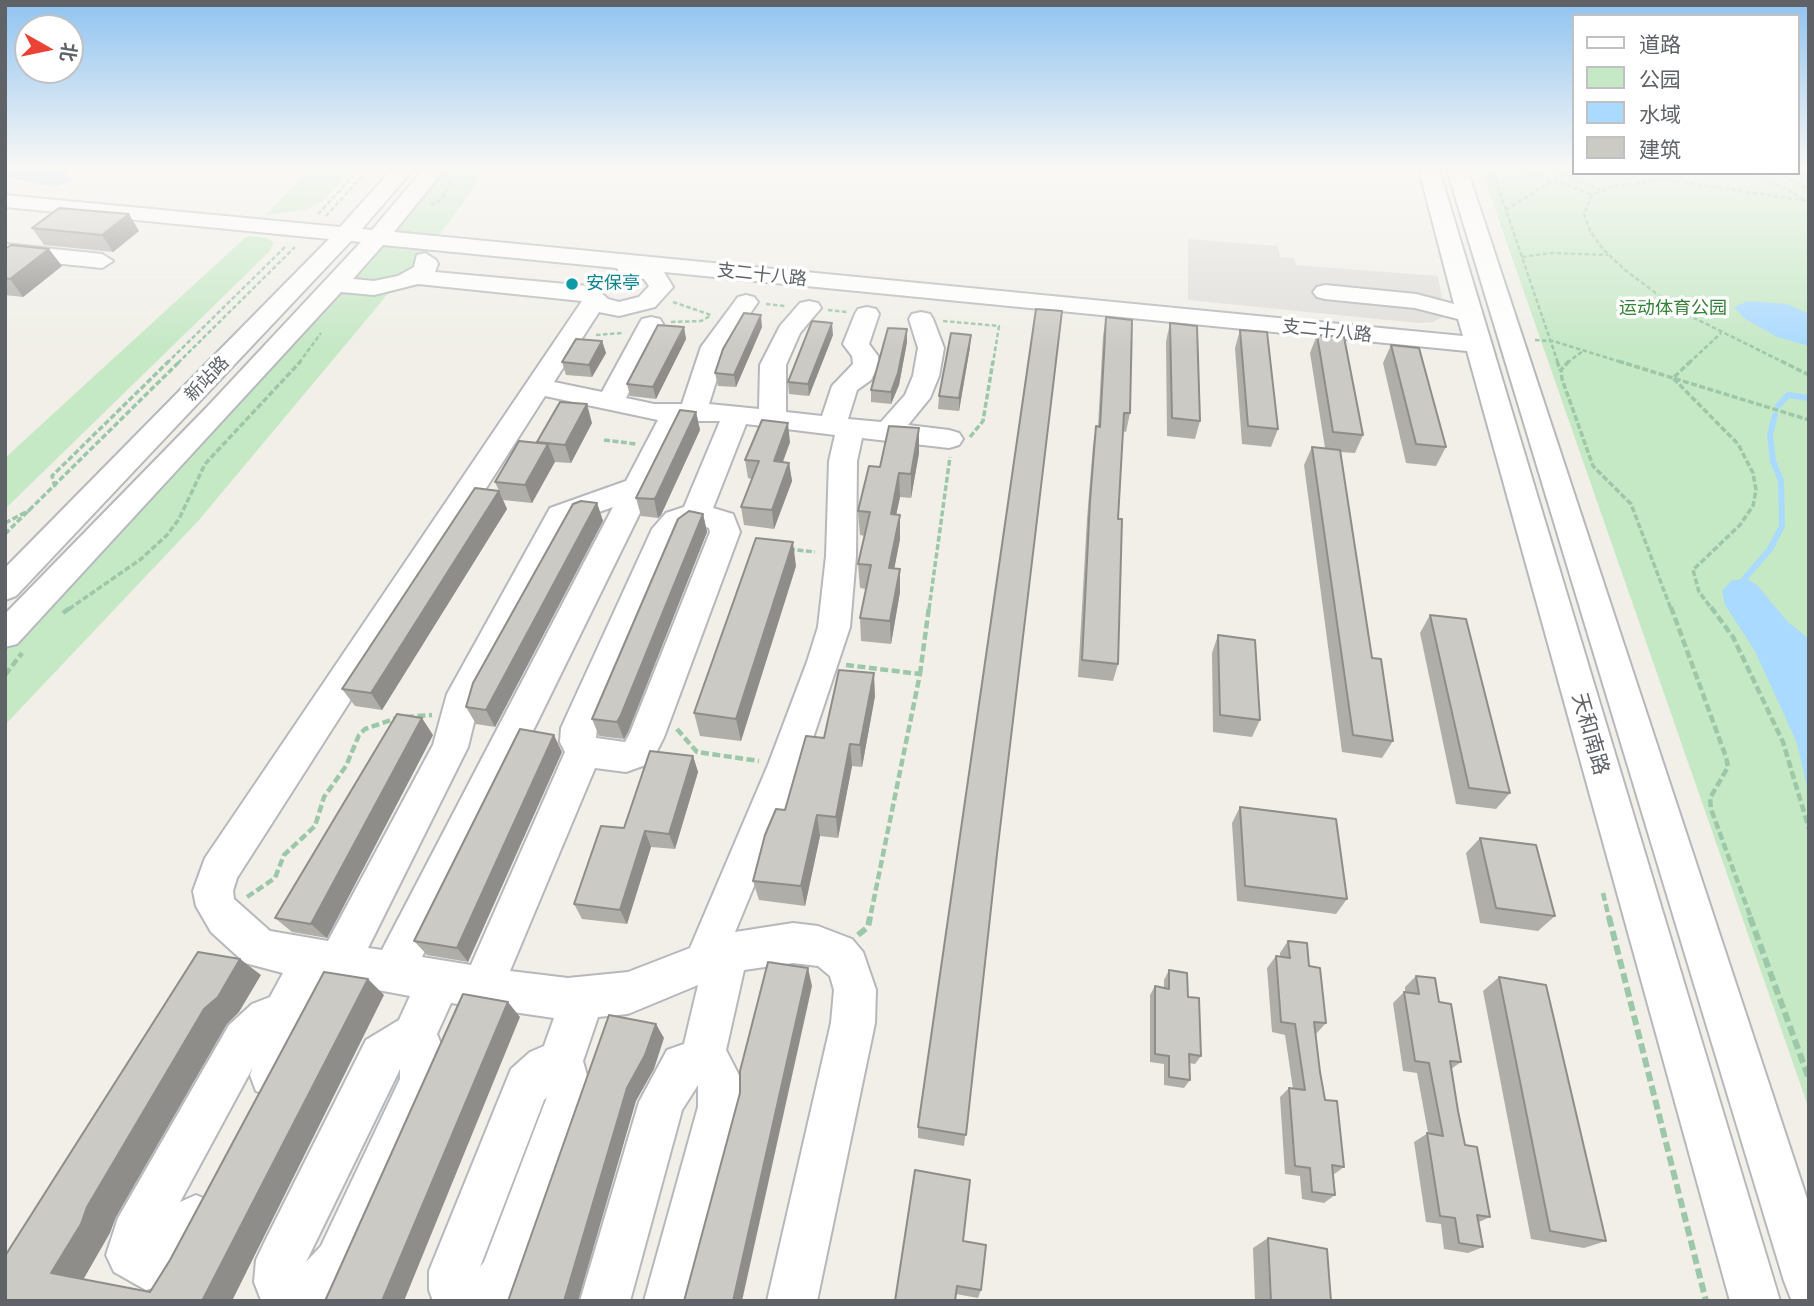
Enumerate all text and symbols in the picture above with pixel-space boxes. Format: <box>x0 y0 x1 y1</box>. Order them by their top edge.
north arrow <box>14 14 84 84</box>
legend <box>1573 14 1800 175</box>
text: 道路 <box>1639 32 1681 57</box>
text: 北 <box>55 41 81 63</box>
text: 公园 <box>1639 67 1681 92</box>
text: 水域 <box>1639 102 1681 127</box>
text: 建筑 <box>1639 137 1681 162</box>
street label: 支二十八路 <box>716 260 808 290</box>
place label: 安保亭 <box>586 273 640 295</box>
marker: 安保亭 <box>564 276 580 292</box>
park label: 运动体育公园 <box>1619 298 1727 320</box>
street label: 支二十八路 <box>1281 316 1373 346</box>
street label: 新站路 <box>180 352 234 406</box>
street label: 天和南路 <box>1566 690 1614 778</box>

